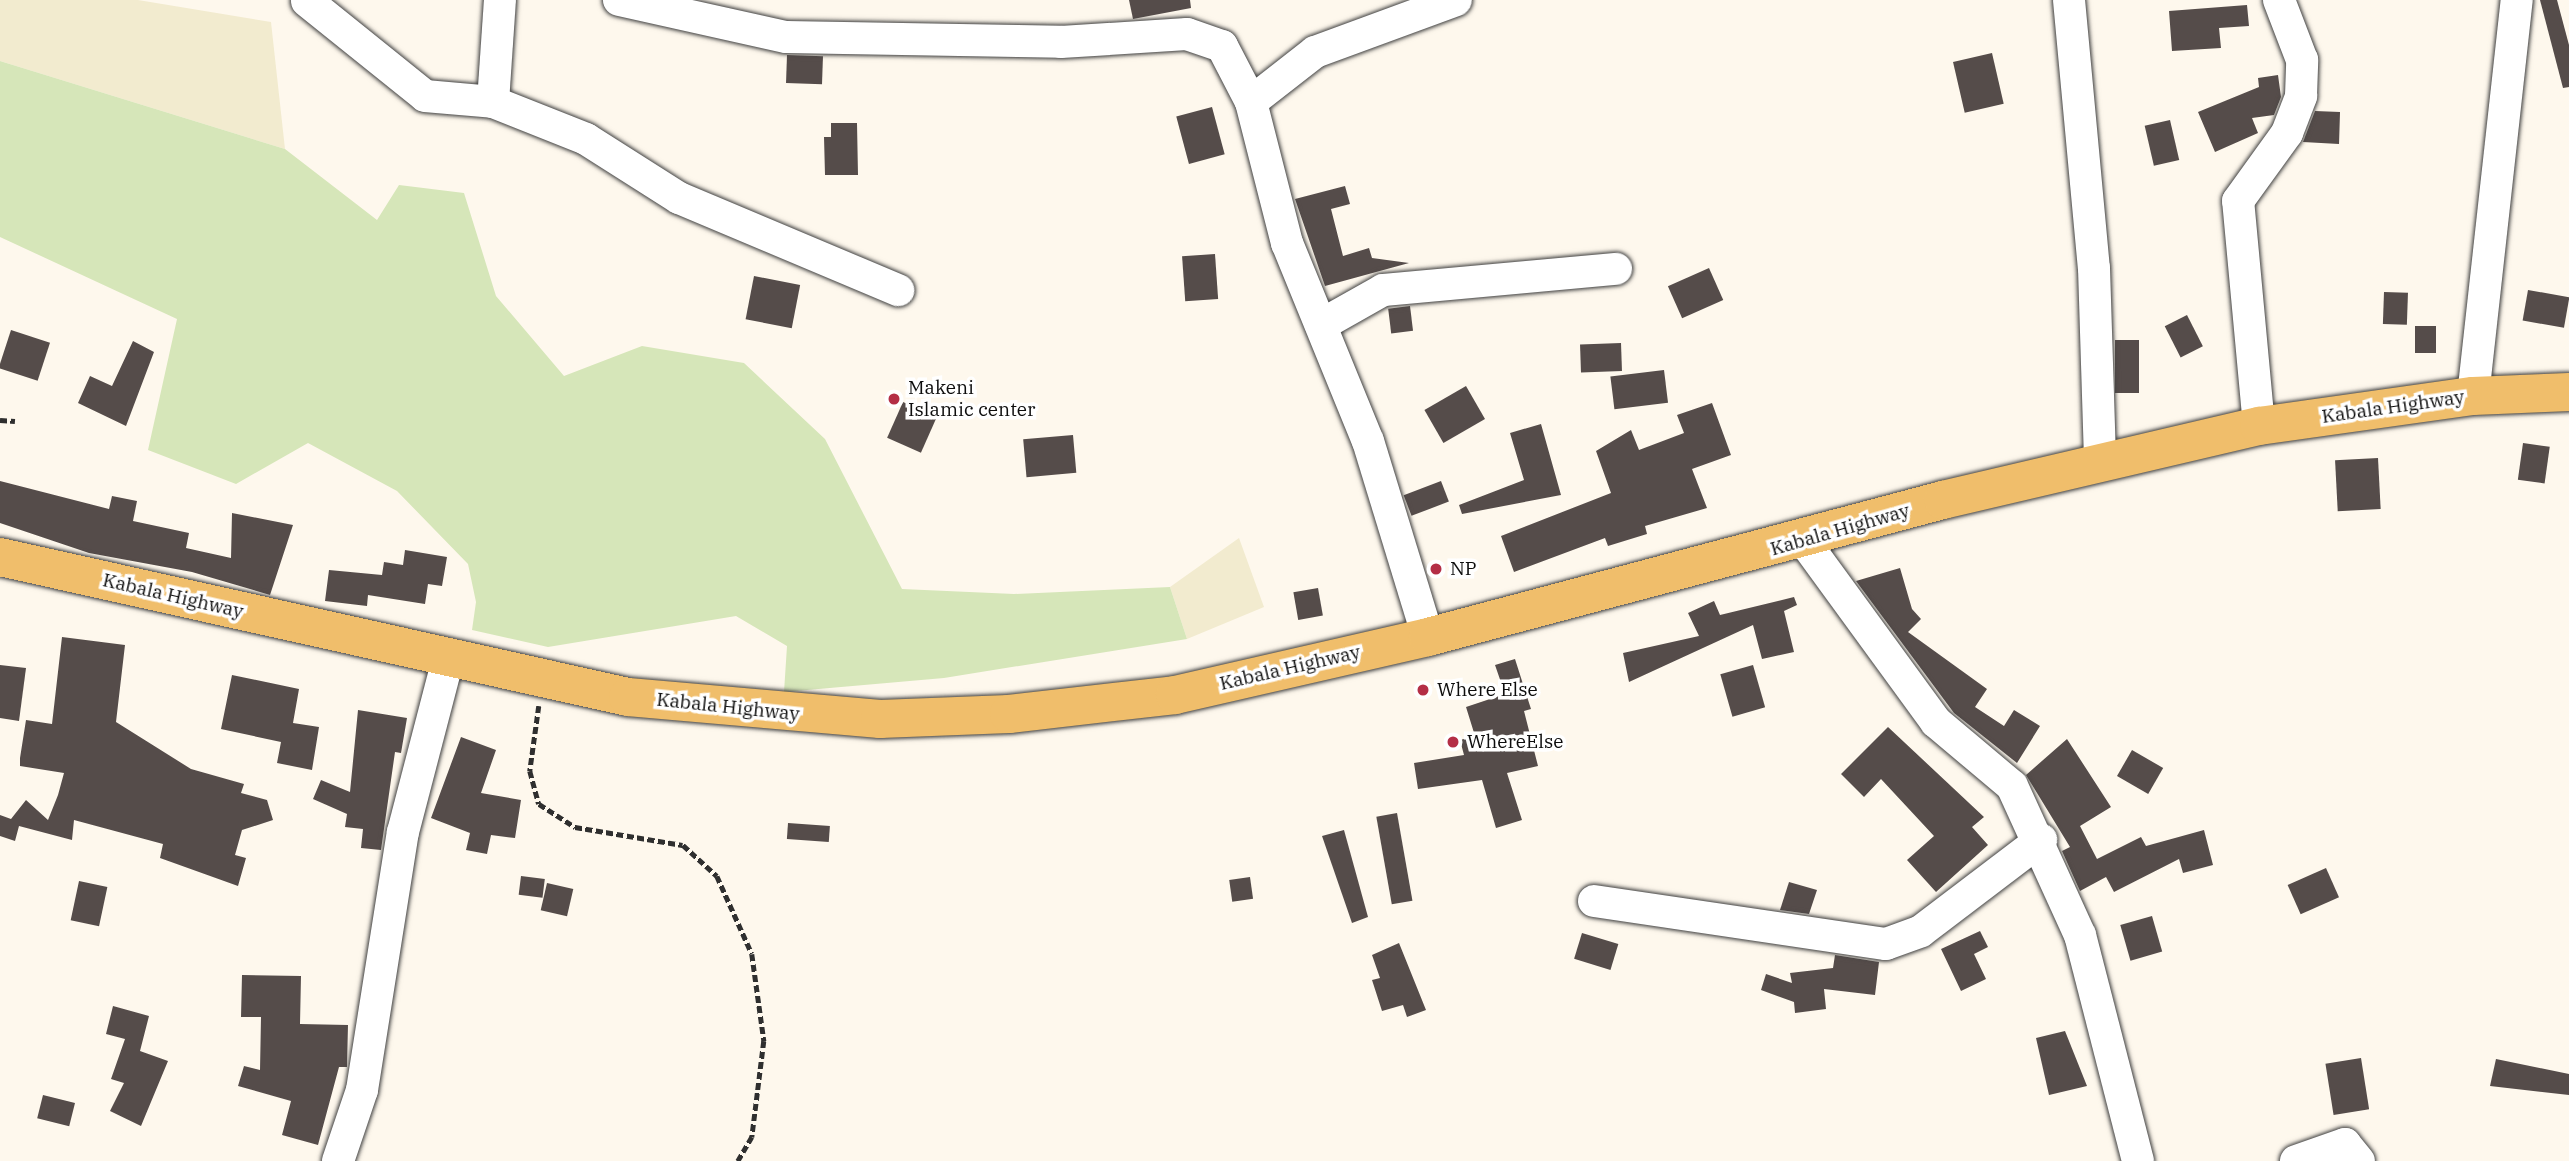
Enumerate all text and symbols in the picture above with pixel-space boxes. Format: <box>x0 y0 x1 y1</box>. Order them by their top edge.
place label: Makeni Islamic center <box>908 377 1035 421</box>
street label: Kabala Highway <box>2320 386 2466 428</box>
marker: Makeni Islamic center <box>886 391 902 407</box>
street label: Kabala Highway <box>1768 499 1912 561</box>
place label: NP <box>1450 558 1477 580</box>
marker: NP <box>1428 561 1444 577</box>
street label: Kabala Highway <box>100 569 246 623</box>
street label: Kabala Highway <box>1217 641 1363 695</box>
place label: Where Else <box>1437 679 1538 701</box>
marker: Where Else <box>1415 682 1431 698</box>
street label: Kabala Highway <box>655 688 801 726</box>
place label: WhereElse <box>1467 731 1563 753</box>
marker: WhereElse <box>1445 734 1461 750</box>

